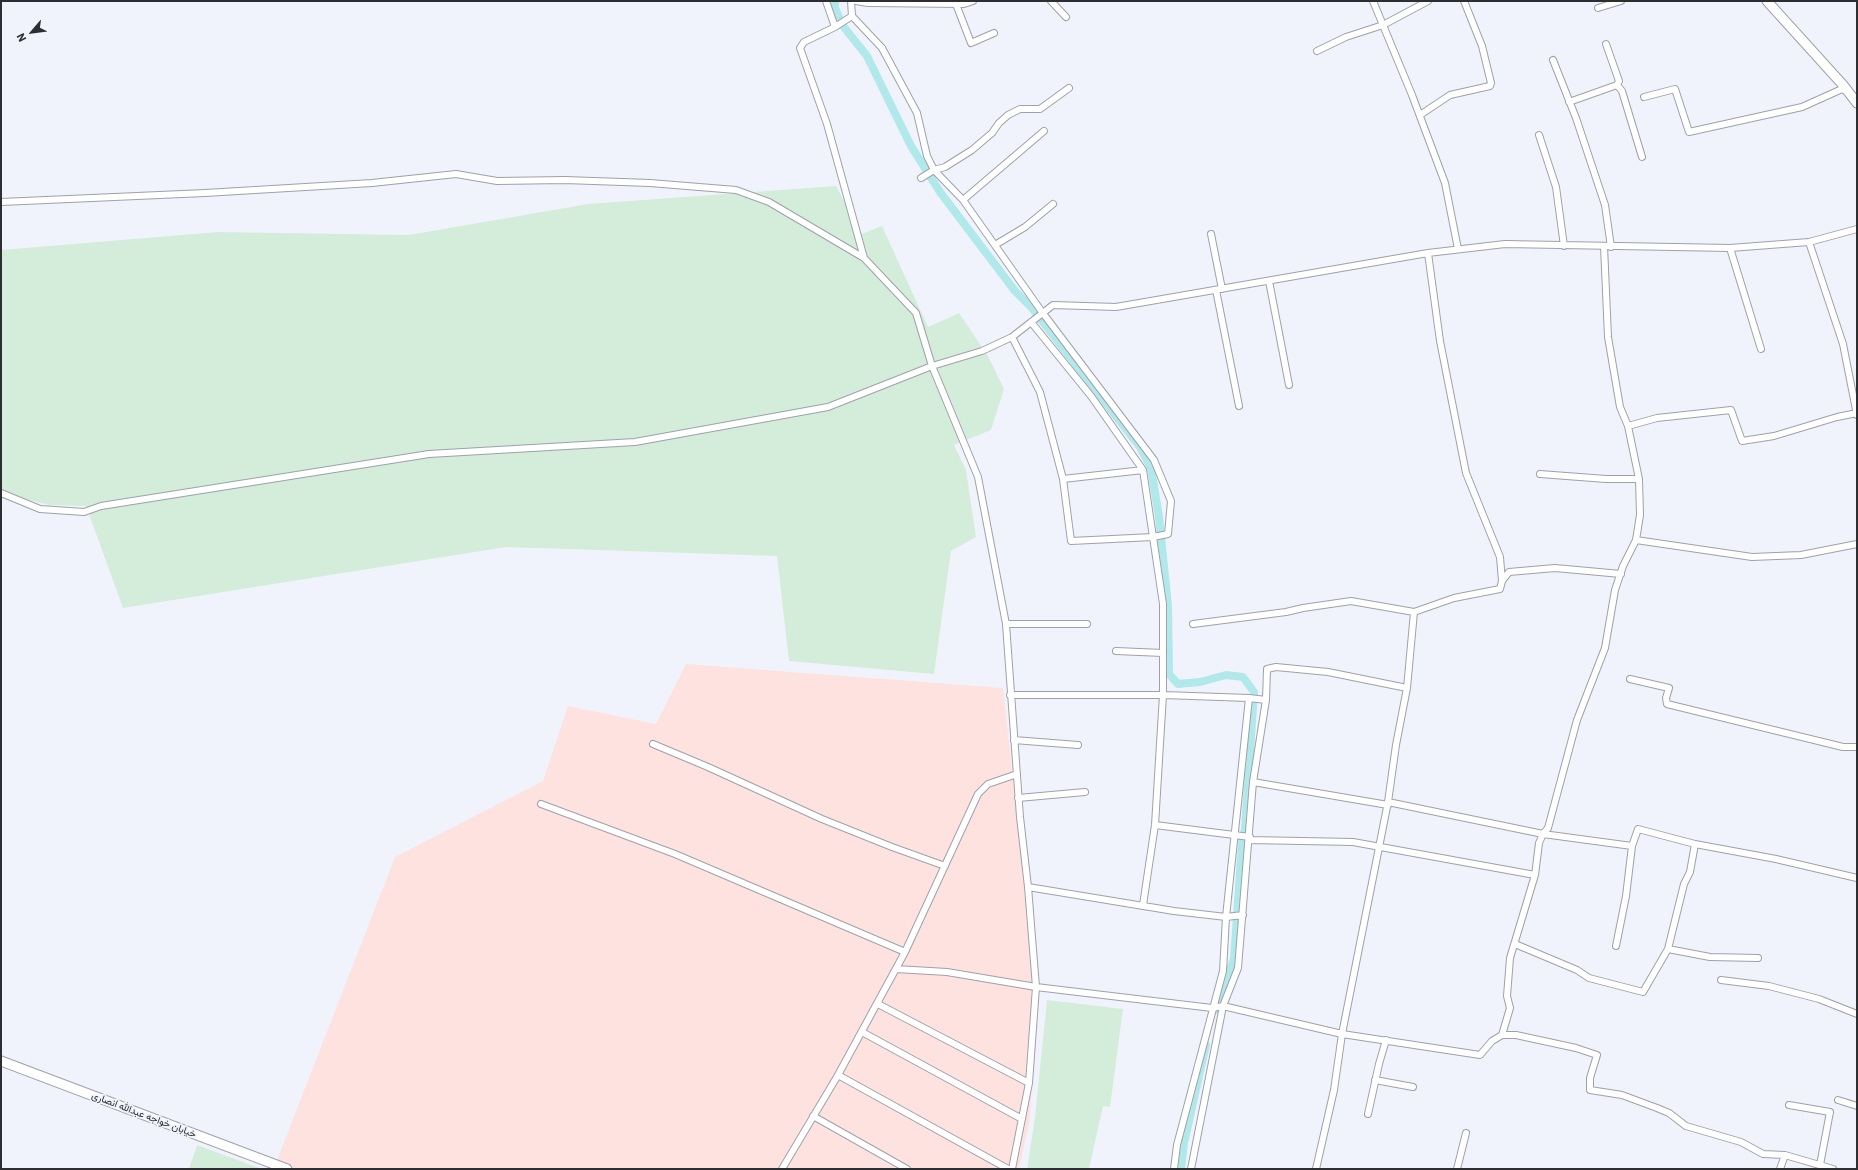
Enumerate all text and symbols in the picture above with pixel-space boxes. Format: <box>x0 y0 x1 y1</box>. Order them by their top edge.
north arrow <box>12 12 52 52</box>
text: N <box>13 31 29 44</box>
street label: خیابان خواجه عبدالله انصاری <box>90 1089 198 1141</box>

